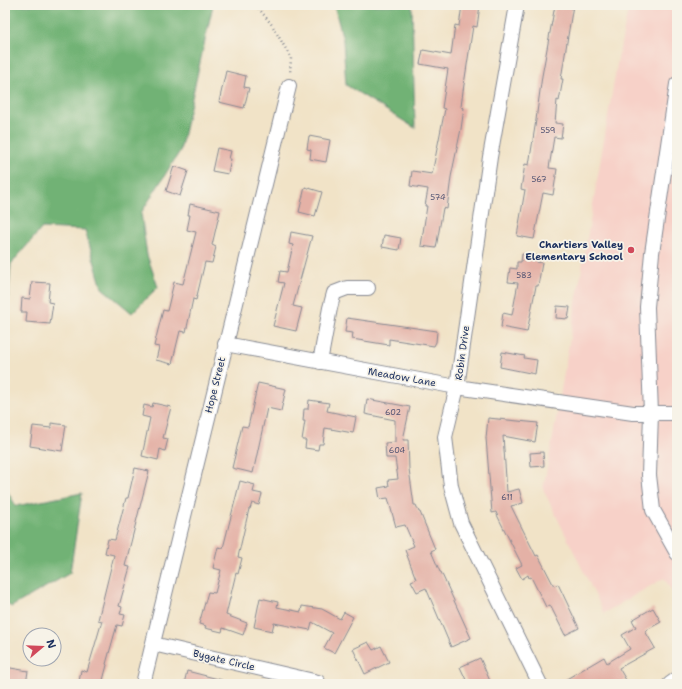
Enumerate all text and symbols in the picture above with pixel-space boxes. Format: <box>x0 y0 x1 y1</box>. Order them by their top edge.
house number: 559 <box>541 125 555 136</box>
house number: 567 <box>531 174 547 185</box>
house number: 574 <box>430 192 446 203</box>
place label: Chartiers Valley Elementary School <box>525 238 624 263</box>
marker: Chartiers Valley Elementary School <box>626 245 636 255</box>
house number: 583 <box>516 270 532 281</box>
street label: Robin Drive <box>452 324 472 381</box>
street label: Hope Street <box>202 356 228 414</box>
street label: Meadow Lane <box>367 365 437 389</box>
house number: 602 <box>385 407 401 418</box>
house number: 604 <box>389 445 406 456</box>
house number: 611 <box>501 492 513 503</box>
north arrow <box>22 627 62 667</box>
text: N <box>42 637 60 651</box>
street label: Bygate Circle <box>192 647 257 674</box>

